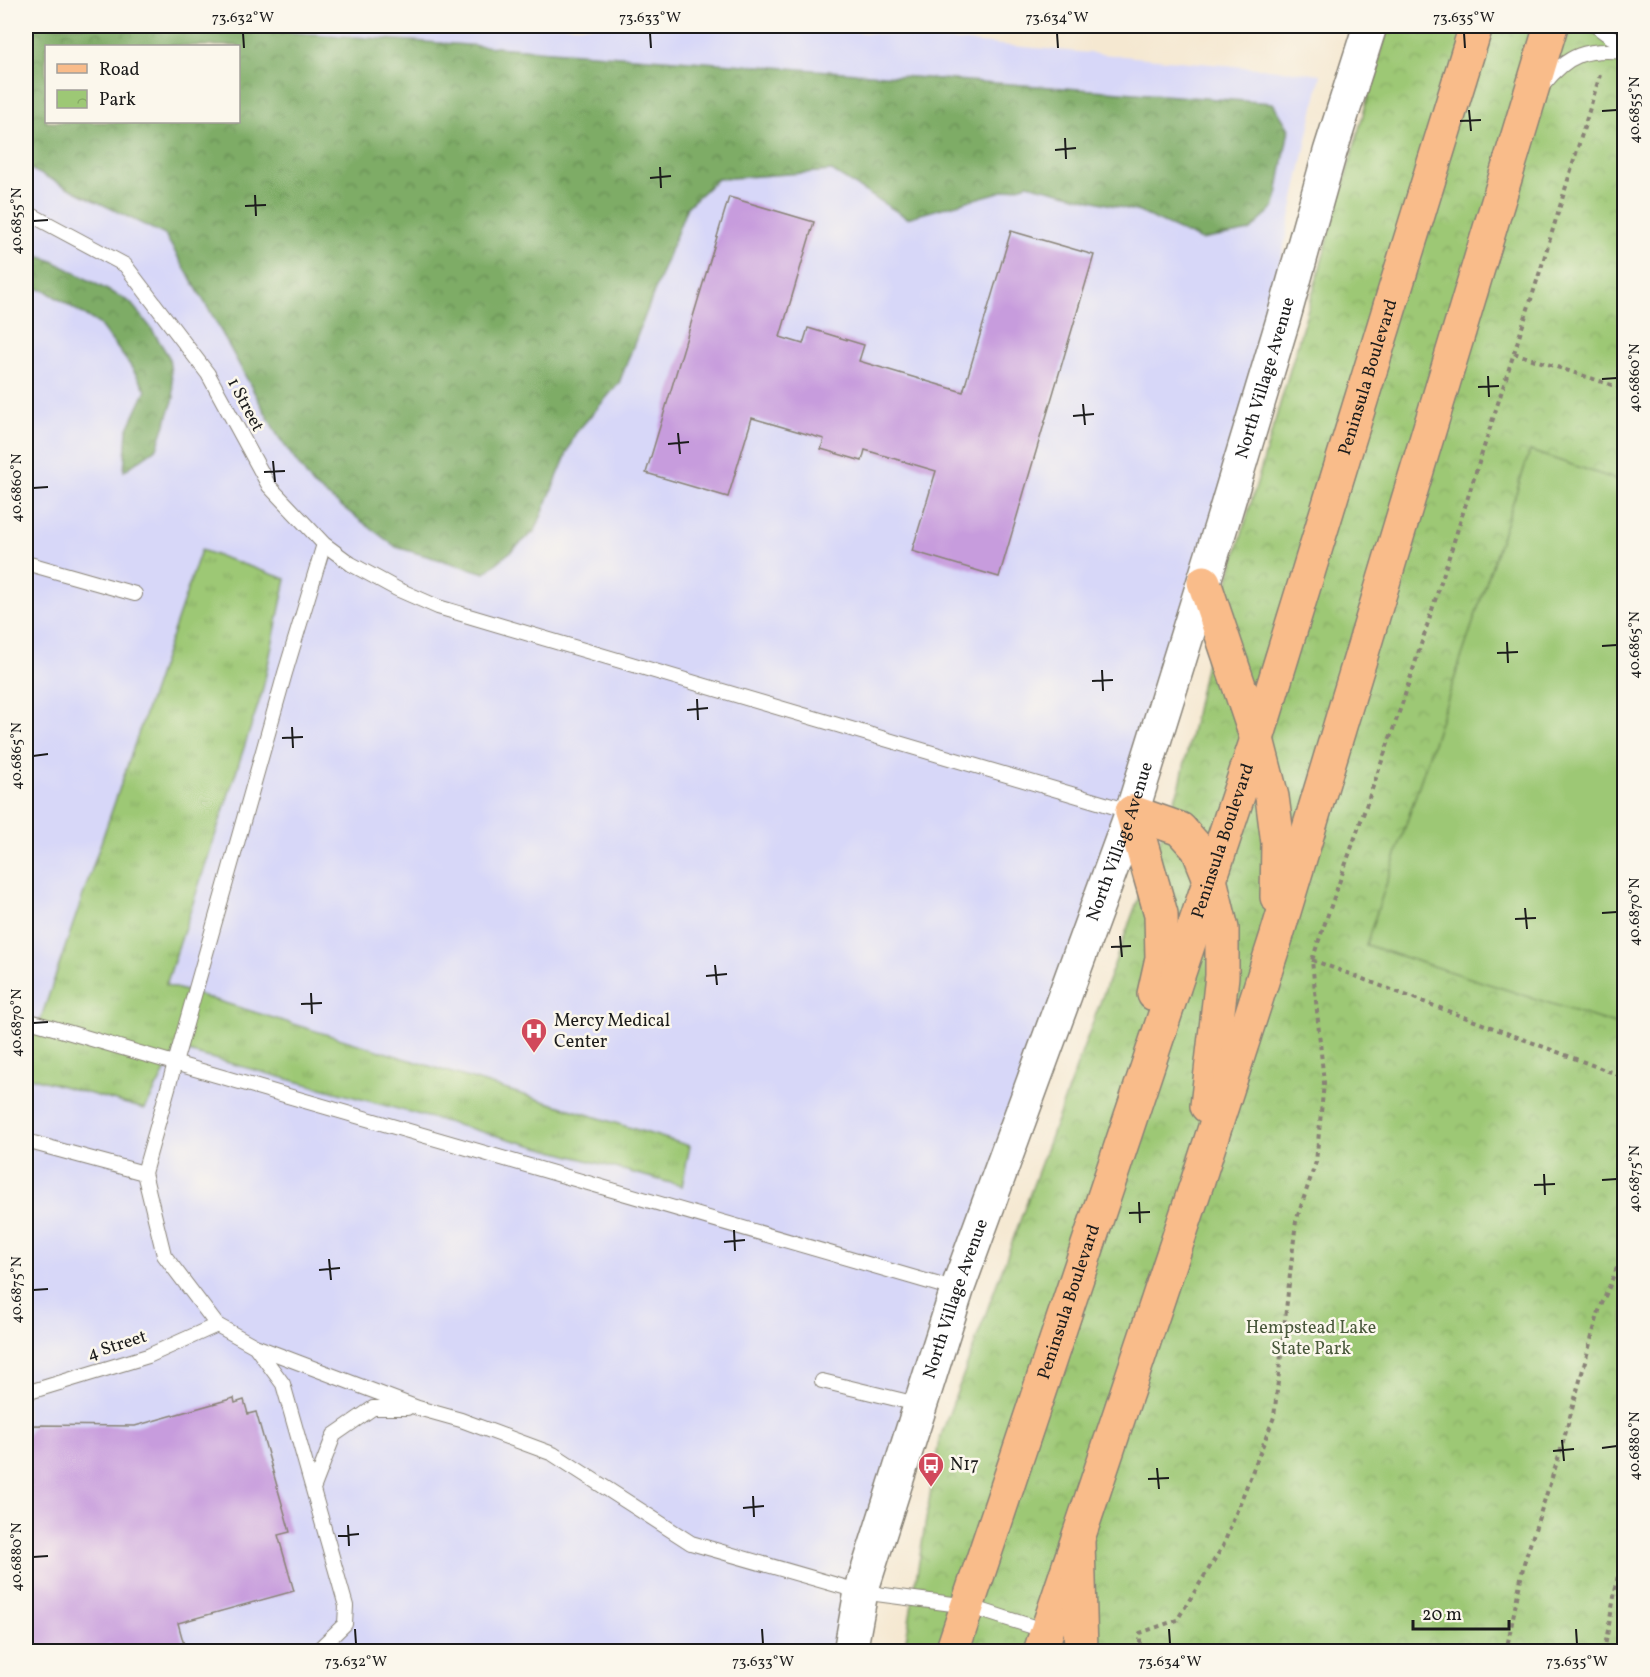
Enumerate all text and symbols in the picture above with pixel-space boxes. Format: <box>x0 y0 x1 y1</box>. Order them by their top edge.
text: 73.632°W <box>212 8 274 29</box>
text: 73.633°W <box>619 8 681 29</box>
text: 73.634°W <box>1025 8 1089 29</box>
text: 73.635°W <box>1433 8 1495 29</box>
legend <box>45 45 240 123</box>
text: Road <box>99 58 140 83</box>
text: 40.6855°N <box>1625 76 1646 144</box>
text: Park <box>99 88 136 113</box>
text: 40.6855°N <box>7 187 28 255</box>
street label: North Village Avenue <box>1229 294 1301 462</box>
street label: Peninsula Boulevard <box>1332 296 1404 459</box>
text: 40.6860°N <box>1625 343 1646 413</box>
street label: 1 Street <box>220 374 270 436</box>
text: 40.6860°N <box>7 453 28 523</box>
text: 40.6865°N <box>1625 611 1646 679</box>
text: 40.6865°N <box>7 722 28 790</box>
street label: North Village Avenue <box>1080 759 1159 925</box>
street label: Peninsula Boulevard <box>1185 760 1260 922</box>
text: 40.6870°N <box>1625 878 1646 946</box>
text: 40.6870°N <box>7 989 28 1057</box>
place label: Mercy Medical Center <box>554 1009 670 1055</box>
hospital icon: Mercy Medical Center <box>519 1016 549 1054</box>
text: 40.6875°N <box>1625 1145 1646 1213</box>
street label: North Village Avenue <box>917 1215 994 1382</box>
street label: Peninsula Boulevard <box>1031 1221 1106 1383</box>
text: 40.6875°N <box>7 1256 28 1324</box>
park label: Hempstead Lake State Park <box>1246 1316 1376 1362</box>
street label: 4 Street <box>84 1325 150 1367</box>
text: 40.6880°N <box>1625 1411 1646 1481</box>
bus stop icon: N17 <box>916 1450 946 1488</box>
place label: N17 <box>950 1453 979 1478</box>
text: 40.6880°N <box>7 1522 28 1592</box>
scale bar <box>1413 1593 1509 1631</box>
text: 20 m <box>1422 1603 1462 1628</box>
text: 73.632°W <box>325 1652 387 1673</box>
text: 73.633°W <box>732 1652 794 1673</box>
text: 73.634°W <box>1138 1652 1202 1673</box>
text: 73.635°W <box>1546 1652 1608 1673</box>

